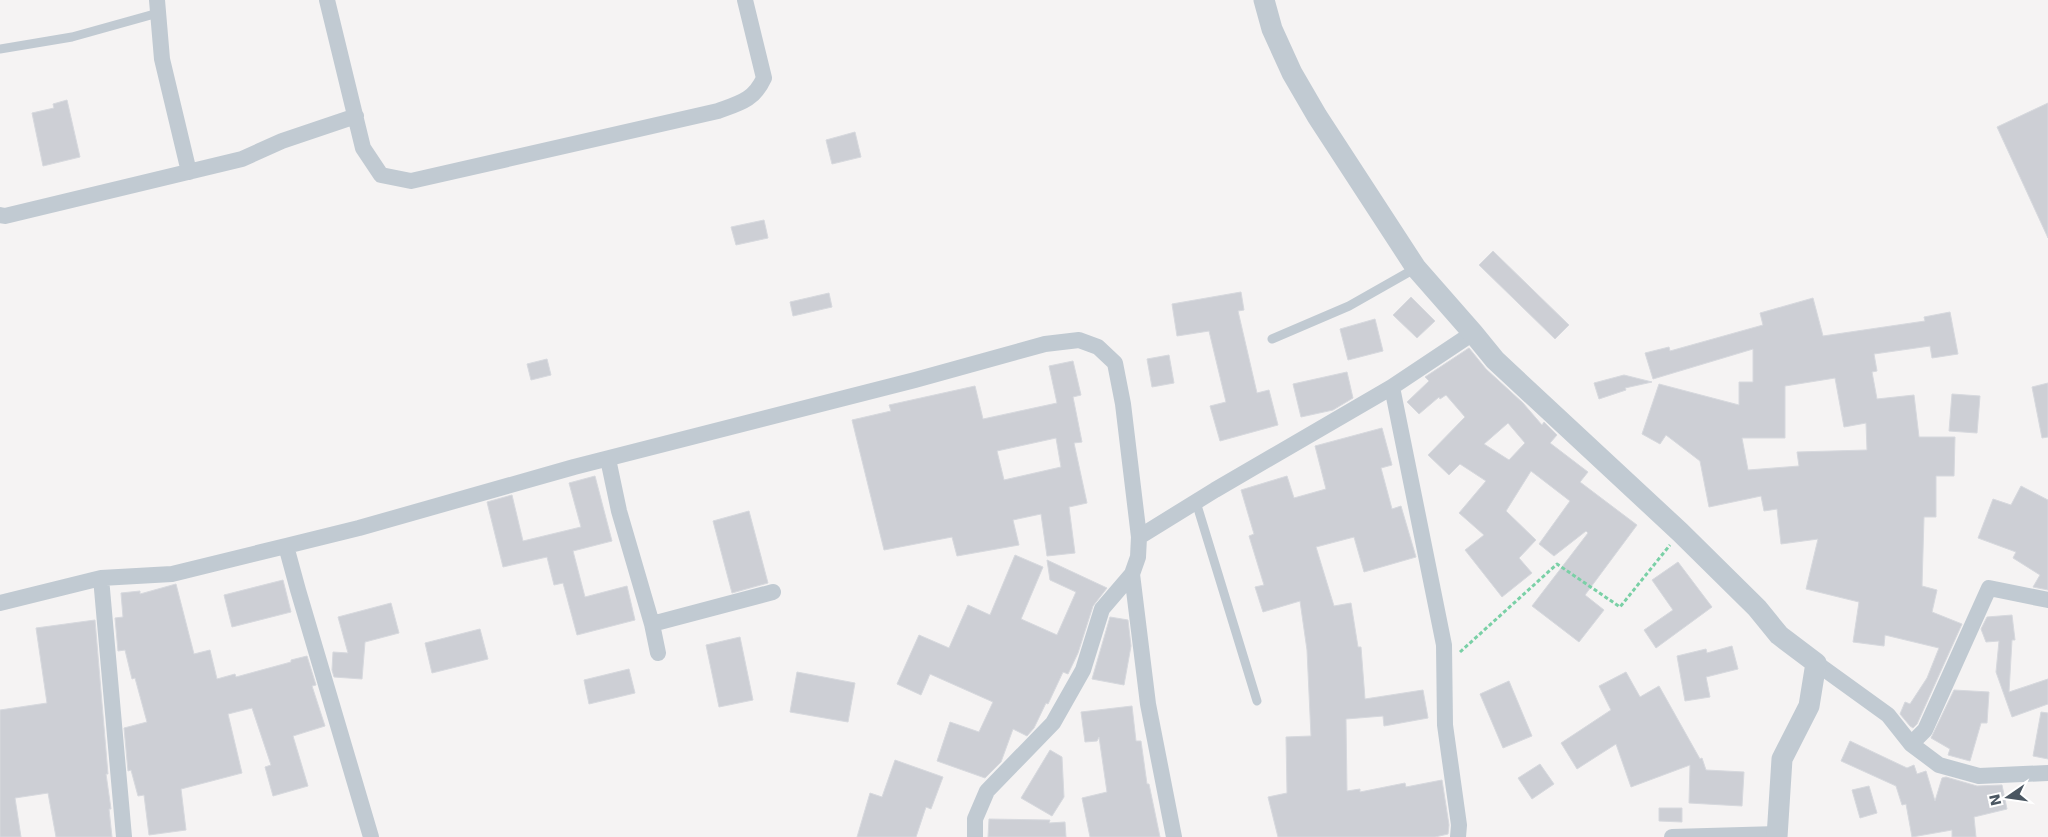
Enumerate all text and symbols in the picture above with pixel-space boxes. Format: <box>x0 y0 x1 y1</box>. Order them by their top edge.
north arrow <box>1983 772 2033 822</box>
text: N <box>1986 792 2004 807</box>

